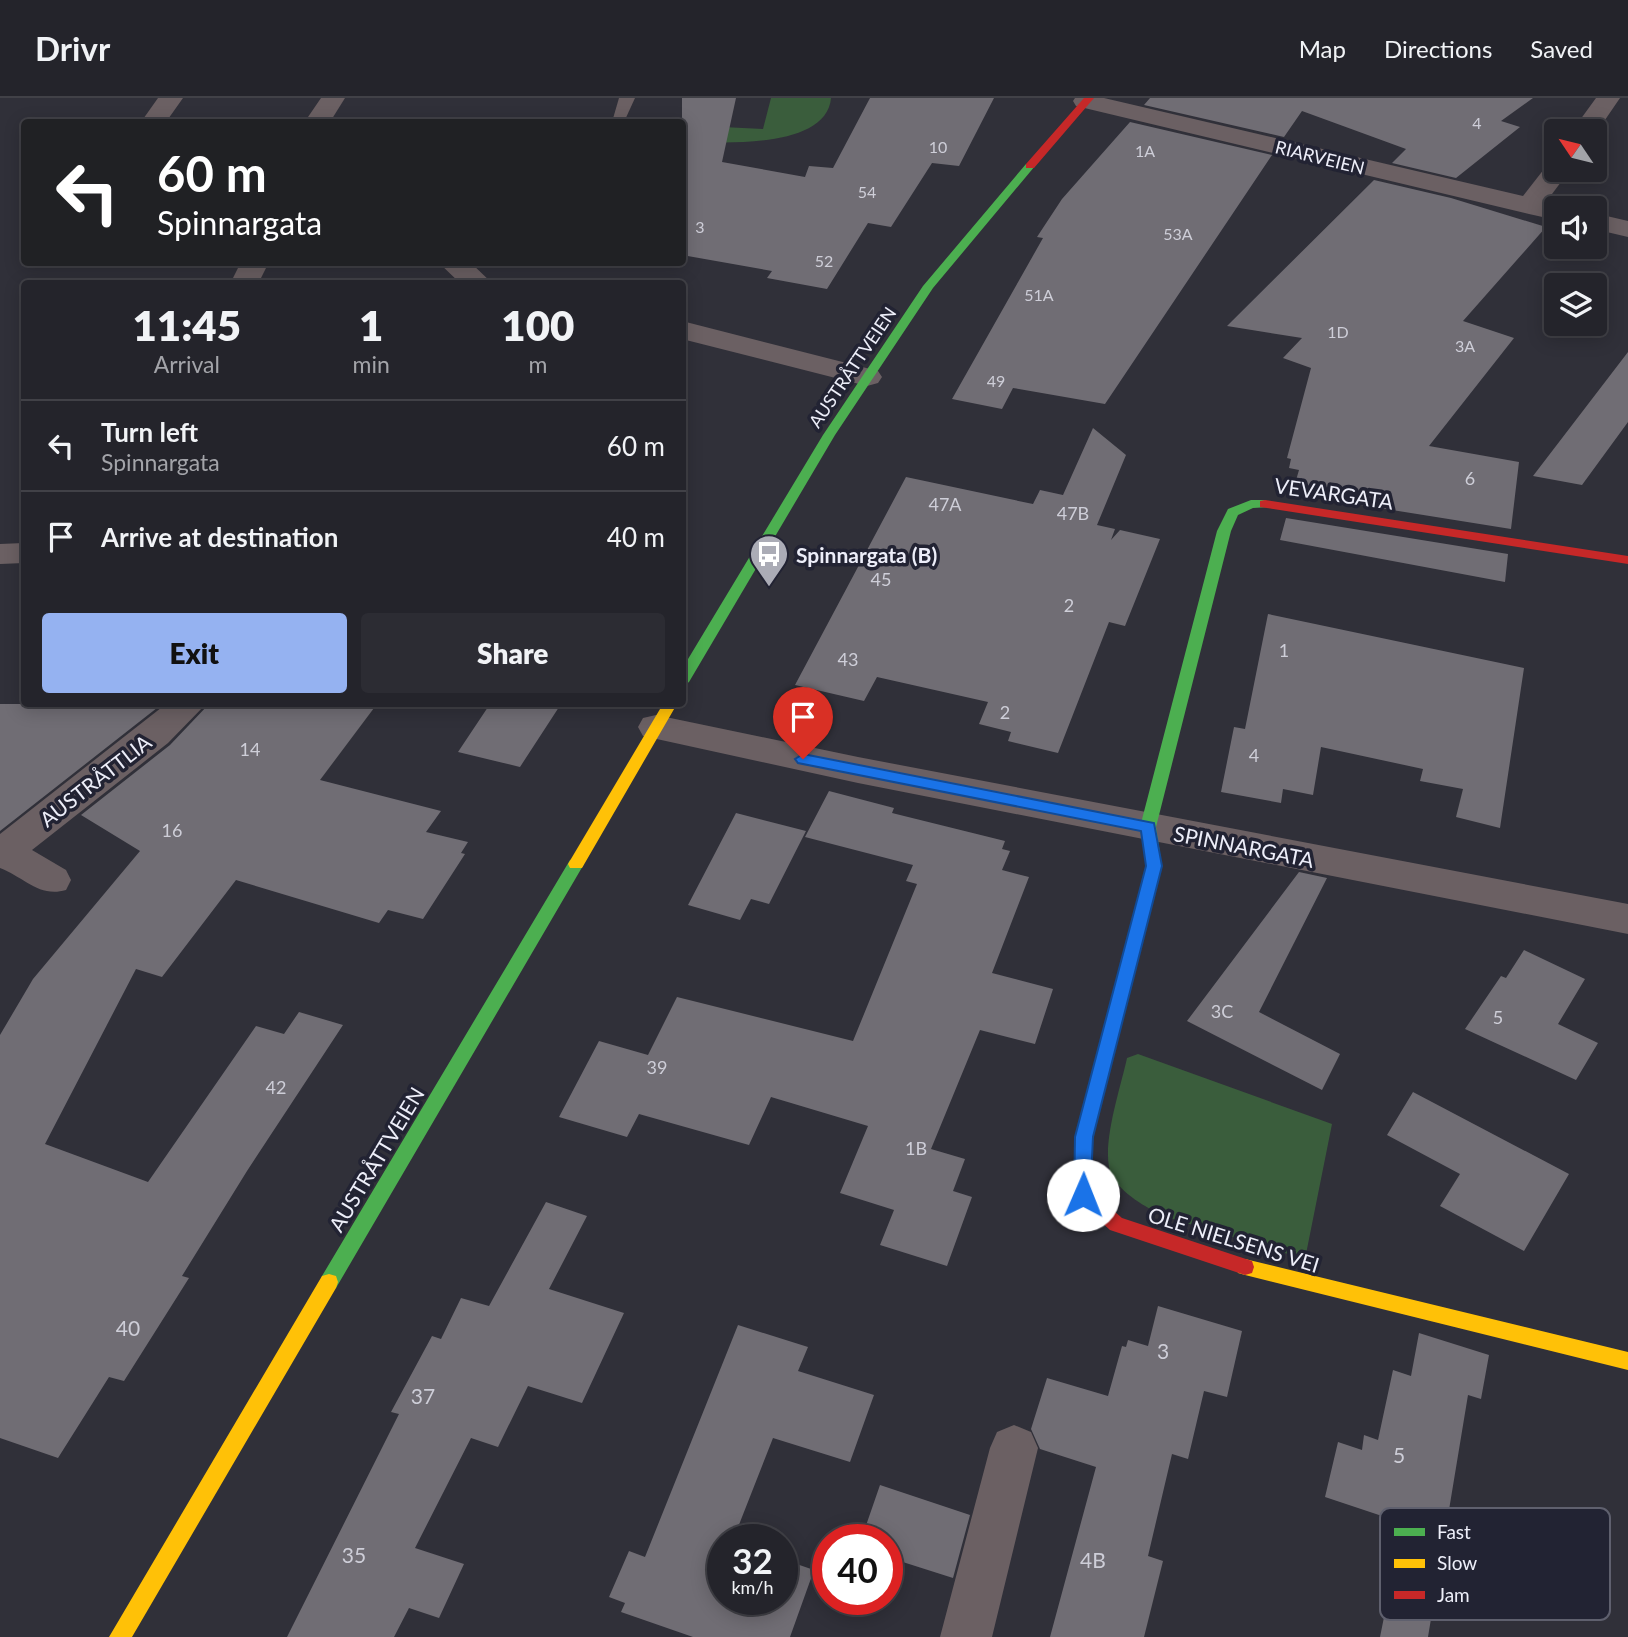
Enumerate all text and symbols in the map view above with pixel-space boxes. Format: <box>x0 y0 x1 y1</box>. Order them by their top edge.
text: Drivr <box>35 28 110 68</box>
text: Map <box>1299 34 1346 63</box>
text: Directions <box>1384 34 1492 63</box>
text: Saved <box>1530 34 1593 63</box>
house number: 4 <box>1472 113 1482 132</box>
north arrow <box>1544 119 1606 182</box>
map controls <box>1544 119 1607 336</box>
street label: RIARVEIEN <box>1273 135 1367 179</box>
house number: 10 <box>929 137 947 156</box>
house number: 1A <box>1135 141 1155 160</box>
text: 60 m <box>157 144 267 202</box>
icon: left <box>42 147 133 238</box>
house number: 54 <box>858 182 876 201</box>
button: sound <box>1544 196 1607 259</box>
text: Spinnargata <box>157 203 322 242</box>
house number: 3 <box>695 217 705 236</box>
house number: 53A <box>1163 224 1193 243</box>
house number: 52 <box>815 251 833 270</box>
button: layers <box>1544 273 1607 336</box>
house number: 51A <box>1024 285 1054 304</box>
text: 11:45 <box>133 300 241 350</box>
text: 1 <box>359 300 383 350</box>
text: 100 <box>501 300 574 350</box>
street label: AUSTRÅTTVEIEN <box>804 303 900 431</box>
house number: 1D <box>1327 322 1349 341</box>
house number: 3A <box>1455 336 1475 355</box>
text: Arrival <box>154 350 220 378</box>
text: min <box>353 350 390 378</box>
text: m <box>528 350 547 378</box>
house number: 49 <box>987 371 1005 390</box>
text: Turn left <box>101 416 198 448</box>
icon: left <box>42 427 80 465</box>
text: 60 m <box>607 430 665 462</box>
text: Spinnargata <box>101 448 220 476</box>
house number: 6 <box>1465 467 1475 489</box>
street label: VEVARGATA <box>1273 472 1396 514</box>
house number: 47A <box>928 493 962 515</box>
house number: 47B <box>1057 502 1089 524</box>
icon: arrive <box>42 518 80 556</box>
text: Arrive at destination <box>101 521 338 553</box>
text: 40 m <box>607 521 665 553</box>
bus stop icon: Spinnargata (B) <box>748 533 790 588</box>
place label: Spinnargata (B) <box>796 542 937 567</box>
house number: 45 <box>871 568 891 590</box>
house number: 2 <box>1064 594 1074 616</box>
button: Exit <box>42 613 347 693</box>
button: Share <box>361 613 665 693</box>
house number: 1 <box>1279 639 1289 661</box>
house number: 43 <box>838 648 858 670</box>
pin <box>773 687 833 759</box>
icon: arrive <box>784 698 822 736</box>
house number: 2 <box>1000 701 1010 723</box>
street label: AUSTRÅTTLIA <box>34 728 156 831</box>
house number: 14 <box>240 738 260 760</box>
house number: 4 <box>1249 744 1259 766</box>
house number: 16 <box>162 819 182 841</box>
street label: SPINNARGATA <box>1172 820 1317 872</box>
house number: 3C <box>1211 1000 1233 1022</box>
house number: 5 <box>1493 1006 1503 1028</box>
house number: 39 <box>647 1056 667 1078</box>
house number: 42 <box>266 1076 286 1098</box>
street label: AUSTRÅTTVEIEN <box>323 1082 429 1236</box>
house number: 1B <box>905 1137 927 1159</box>
position arrow <box>1046 1158 1120 1232</box>
street label: OLE NIELSENS VEI <box>1145 1201 1323 1277</box>
house number: 40 <box>116 1315 140 1340</box>
house number: 3 <box>1157 1338 1169 1363</box>
house number: 37 <box>411 1383 435 1408</box>
house number: 5 <box>1393 1442 1405 1467</box>
legend <box>1380 1508 1610 1620</box>
text: Fast <box>1437 1520 1471 1543</box>
speed limit sign: 40 <box>812 1524 903 1615</box>
text: 32 <box>732 1539 773 1581</box>
house number: 35 <box>342 1542 366 1567</box>
house number: 4B <box>1080 1547 1106 1572</box>
text: Slow <box>1437 1551 1477 1574</box>
text: km/h <box>731 1576 774 1598</box>
text: Jam <box>1437 1583 1470 1606</box>

